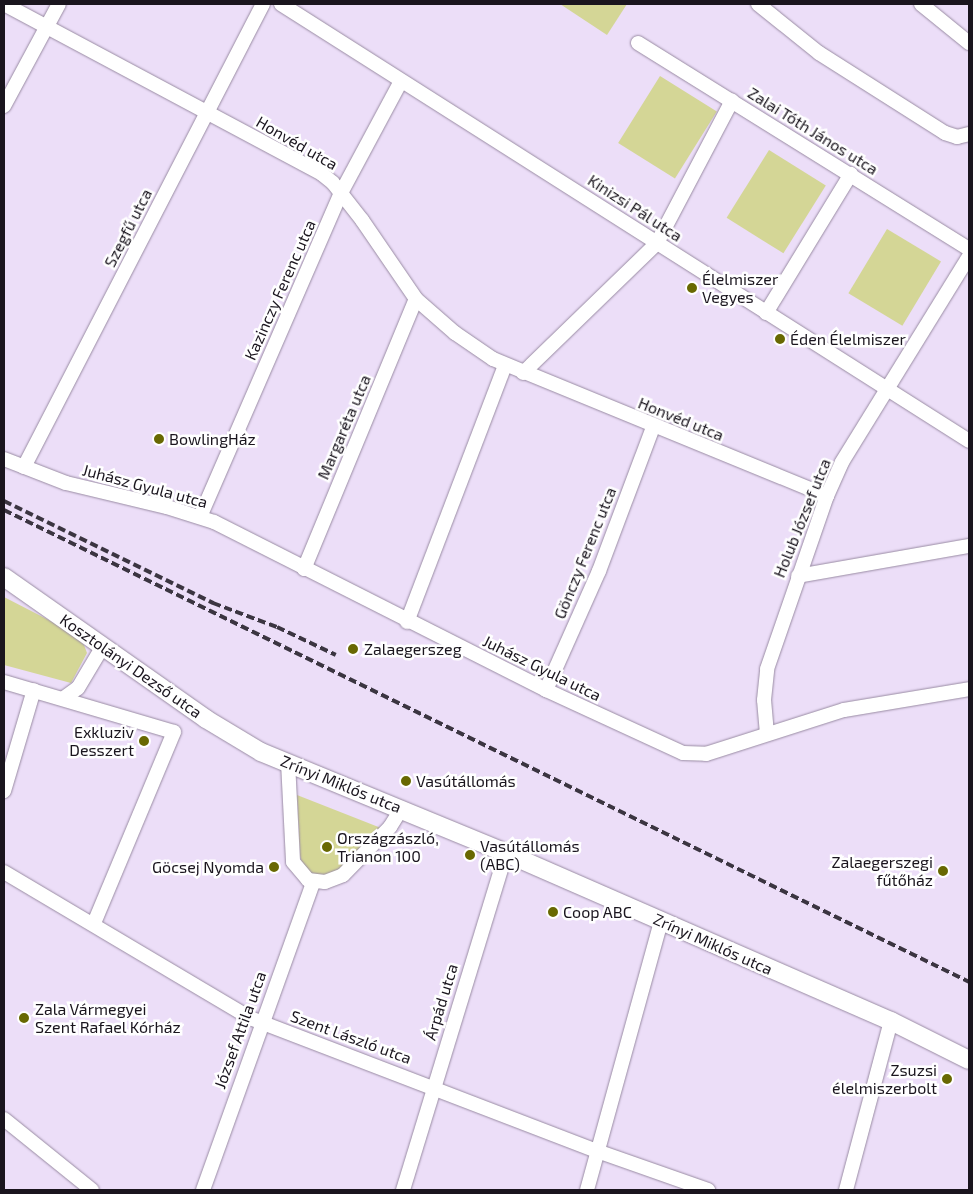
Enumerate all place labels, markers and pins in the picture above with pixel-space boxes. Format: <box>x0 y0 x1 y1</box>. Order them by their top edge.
place label: Élelmiszer Vegyes <box>702 269 778 307</box>
marker: Élelmiszer Vegyes <box>686 282 698 294</box>
place label: Éden Élelmiszer <box>790 329 906 349</box>
marker: Éden Élelmiszer <box>774 333 786 345</box>
place label: BowlingHáz <box>169 429 256 449</box>
marker: BowlingHáz <box>153 433 165 445</box>
place label: Zalaegerszeg <box>364 639 462 659</box>
marker: Zalaegerszeg <box>346 642 360 656</box>
place label: Exkluziv Desszert <box>69 722 134 760</box>
marker: Exkluziv Desszert <box>138 735 150 747</box>
place label: Vasútállomás <box>416 771 516 791</box>
marker: Vasútállomás <box>400 775 412 787</box>
place label: Országzászló, Trianon 100 <box>337 828 439 866</box>
place label: Vasútállomás (ABC) <box>480 836 580 874</box>
marker: Országzászló, Trianon 100 <box>321 841 333 853</box>
marker: Vasútállomás (ABC) <box>464 849 476 861</box>
place label: Zalaegerszegi fűtőház <box>831 852 933 890</box>
place label: Göcsej Nyomda <box>152 857 264 877</box>
marker: Göcsej Nyomda <box>268 861 280 873</box>
marker: Zalaegerszegi fűtőház <box>937 865 949 877</box>
place label: Coop ABC <box>563 902 632 922</box>
marker: Coop ABC <box>547 906 559 918</box>
place label: Zala Vármegyei Szent Rafael Kórház <box>35 999 181 1037</box>
marker: Zala Vármegyei Szent Rafael Kórház <box>17 1011 31 1025</box>
place label: Zsuzsi élelmiszerbolt <box>832 1060 937 1098</box>
marker: Zsuzsi élelmiszerbolt <box>941 1073 953 1085</box>

